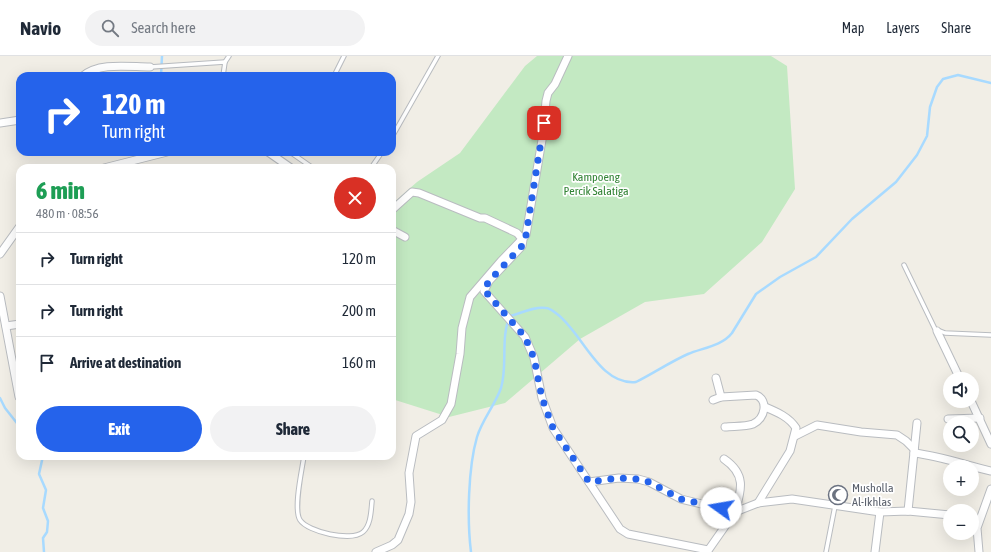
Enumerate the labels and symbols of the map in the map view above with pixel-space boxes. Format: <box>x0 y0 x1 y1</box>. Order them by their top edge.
pin <box>527 106 561 140</box>
park label: Kampoeng Percik Salatiga <box>564 170 628 198</box>
place label: Musholla Al-Ikhlas <box>852 481 893 509</box>
mosque icon: Musholla Al-Ikhlas <box>827 484 849 506</box>
position arrow <box>700 487 742 529</box>

